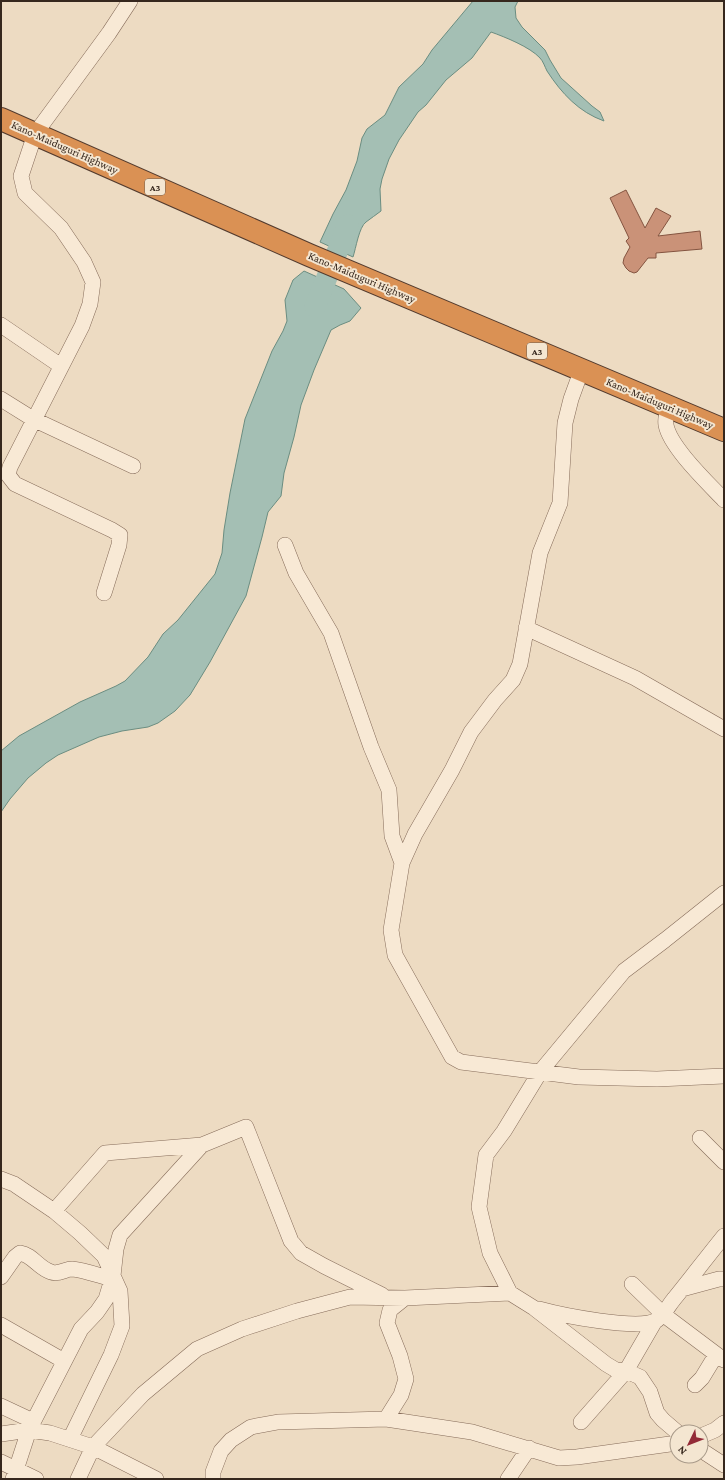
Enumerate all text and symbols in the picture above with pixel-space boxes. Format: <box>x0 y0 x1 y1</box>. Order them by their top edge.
street label: Kano-Maiduguri Highway <box>10 118 121 177</box>
road number: A3 <box>145 179 165 195</box>
street label: Kano-Maiduguri Highway <box>306 249 418 306</box>
road number: A3 <box>527 343 547 359</box>
street label: Kano-Maiduguri Highway <box>604 375 716 432</box>
north arrow <box>669 1424 709 1464</box>
text: N <box>674 1444 689 1458</box>

